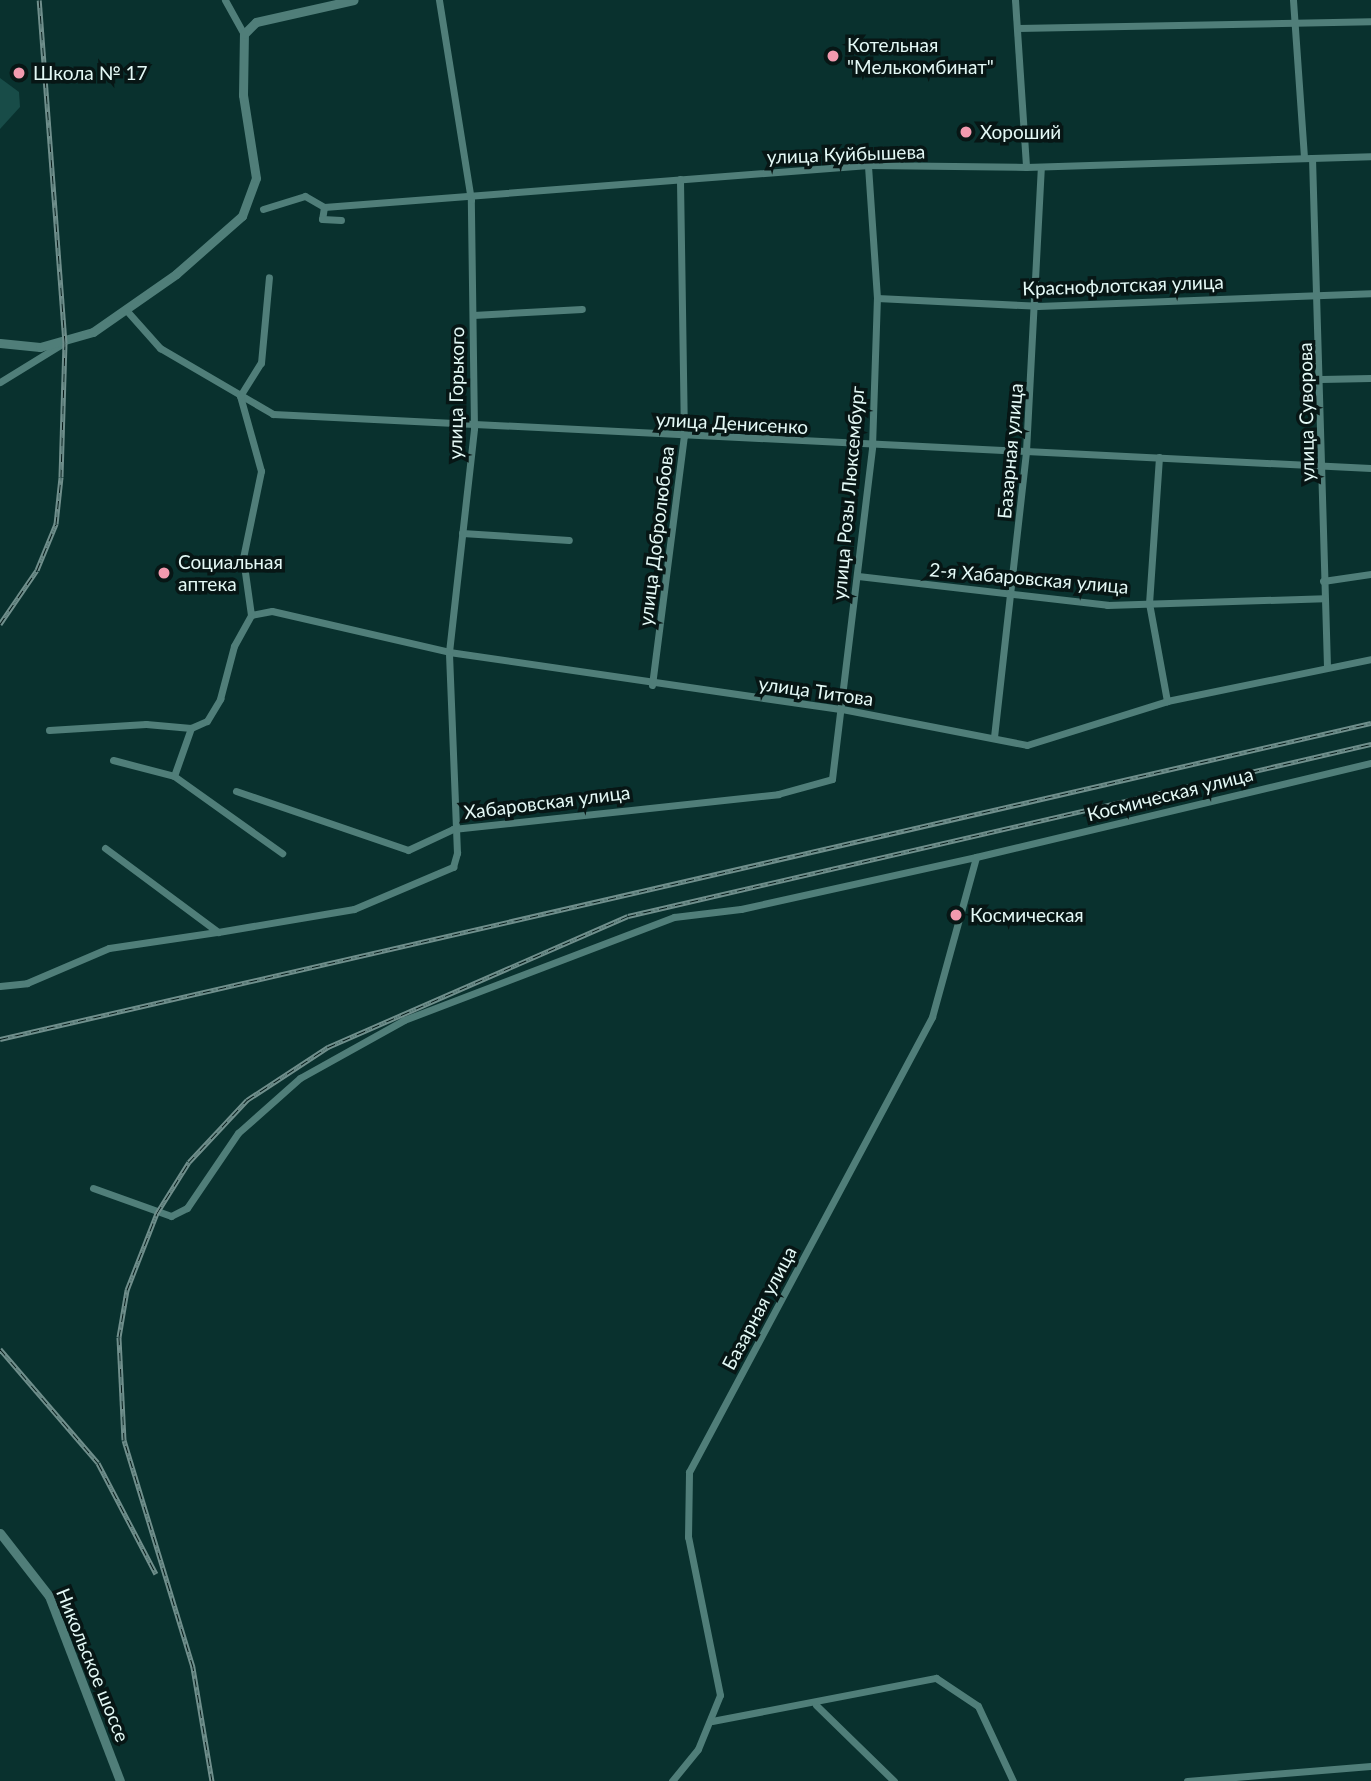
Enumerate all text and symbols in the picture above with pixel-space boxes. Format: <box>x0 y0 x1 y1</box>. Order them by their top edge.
place label: Котельная "Мелькомбинат" <box>847 34 994 78</box>
marker: Котельная "Мелькомбинат" <box>825 48 841 64</box>
place label: Школа № 17 <box>33 62 148 84</box>
marker: Школа № 17 <box>11 65 27 81</box>
place label: Хороший <box>980 121 1061 143</box>
marker: Хороший <box>958 124 974 140</box>
street label: улица Куйбышева <box>766 140 926 168</box>
street label: Краснофлотская улица <box>1022 270 1224 300</box>
street label: улица Горького <box>443 327 469 459</box>
street label: улица Суворова <box>1293 342 1319 482</box>
street label: Базарная улица <box>993 382 1027 520</box>
street label: улица Розы Люксембург <box>827 385 869 601</box>
street label: улица Денисенко <box>655 408 809 438</box>
street label: улица Добролюбова <box>634 445 678 627</box>
place label: Социальная аптека <box>178 551 283 595</box>
street label: 2-я Хабаровская улица <box>928 558 1130 598</box>
marker: Социальная аптека <box>156 565 172 581</box>
street label: улица Титова <box>757 672 875 710</box>
street label: Космическая улица <box>1085 762 1255 826</box>
street label: Хабаровская улица <box>462 780 632 824</box>
place label: Космическая <box>970 904 1084 926</box>
marker: Космическая <box>948 907 964 923</box>
street label: Базарная улица <box>717 1243 801 1373</box>
street label: Никольское шоссе <box>52 1585 134 1745</box>

